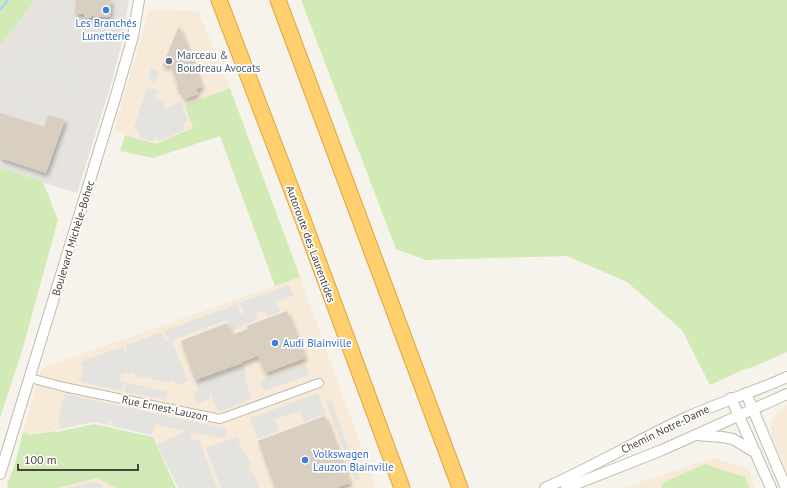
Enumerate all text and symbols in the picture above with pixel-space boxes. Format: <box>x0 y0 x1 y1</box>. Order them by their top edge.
marker: Les Branchés Lunetterie <box>101 5 111 15</box>
place label: Les Branchés Lunetterie <box>75 16 137 43</box>
place label: Marceau & Boudreau Avocats <box>177 48 261 75</box>
marker: Marceau & Boudreau Avocats <box>164 56 174 66</box>
street label: Boulevard Michèle-Bohec <box>49 179 97 297</box>
street label: Autoroute des Laurentides <box>283 184 339 305</box>
place label: Audi Blainville <box>283 336 352 350</box>
marker: Audi Blainville <box>270 338 280 348</box>
street label: Rue Ernest-Lauzon <box>121 392 209 424</box>
street label: Chemin Notre-Dame <box>619 401 712 456</box>
scale bar <box>18 446 138 472</box>
place label: Volkswagen Lauzon Blainville <box>312 447 394 474</box>
text: 100 m <box>24 452 57 467</box>
marker: Volkswagen Lauzon Blainville <box>300 455 310 465</box>

